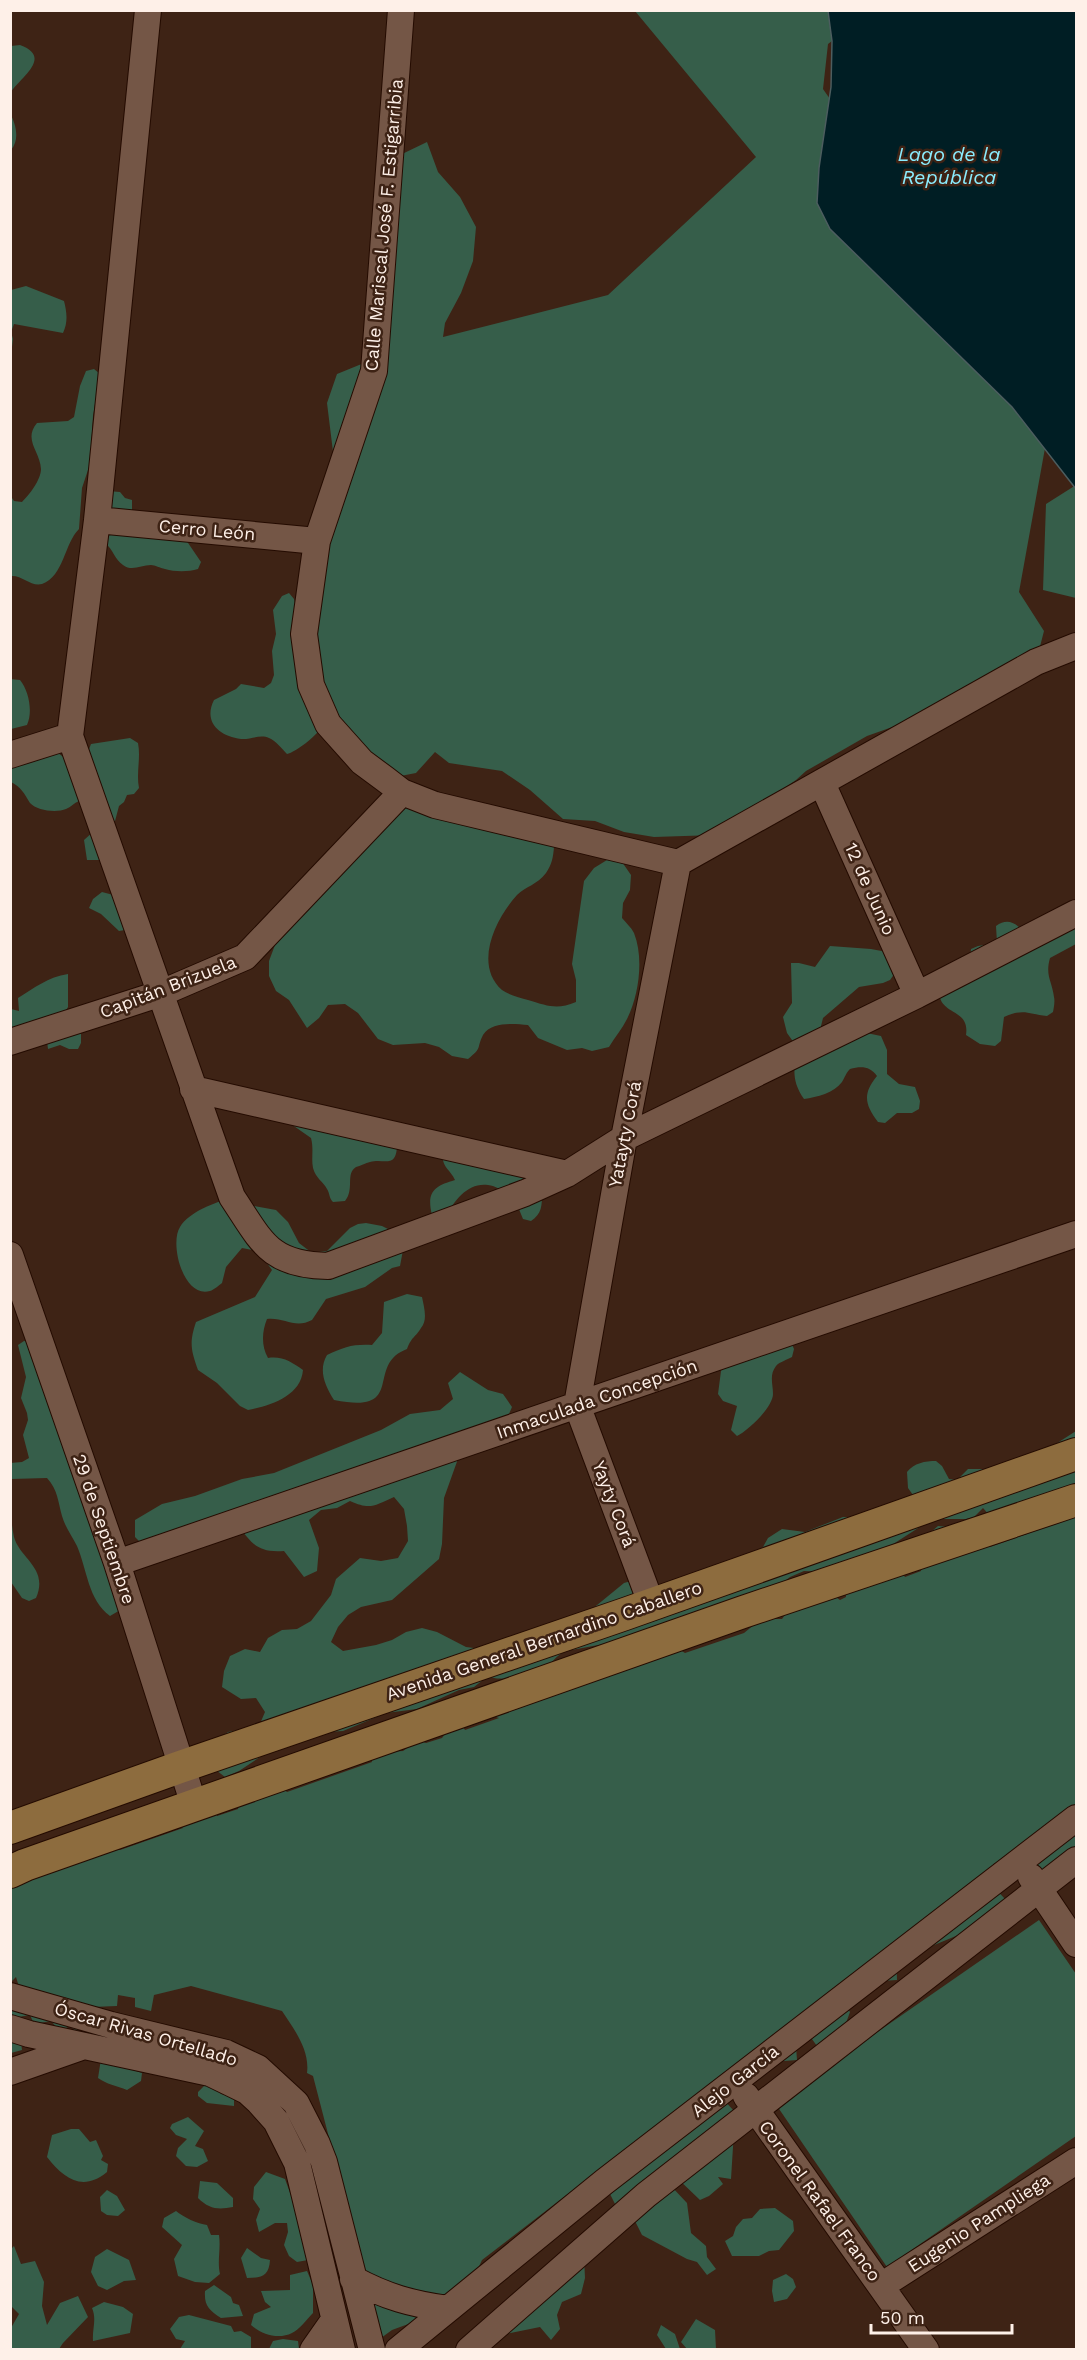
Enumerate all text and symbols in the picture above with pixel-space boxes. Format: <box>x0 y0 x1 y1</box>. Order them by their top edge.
street label: Calle Mariscal José F. Estigarribia <box>360 78 407 372</box>
water label: Lago de la República <box>897 142 1001 189</box>
street label: Cerro León <box>158 515 256 544</box>
street label: 12 de Junio <box>841 839 900 938</box>
street label: Capitán Brizuela <box>97 951 239 1022</box>
street label: Yatayty Corá <box>604 1079 645 1189</box>
street label: Inmaculada Concepción <box>494 1354 700 1443</box>
street label: 29 de Septiembre <box>69 1451 140 1607</box>
street label: Yayty Corá <box>588 1458 641 1550</box>
street label: Avenida General Bernardino Caballero <box>383 1576 705 1705</box>
street label: Óscar Rivas Ortellado <box>52 1997 240 2070</box>
street label: Alejo García <box>687 2040 782 2121</box>
street label: Coronel Rafael Franco <box>755 2116 886 2285</box>
street label: Eugenio Pampliega <box>904 2169 1054 2276</box>
scale bar <box>871 2297 1012 2335</box>
text: 50 m <box>880 2307 925 2328</box>

